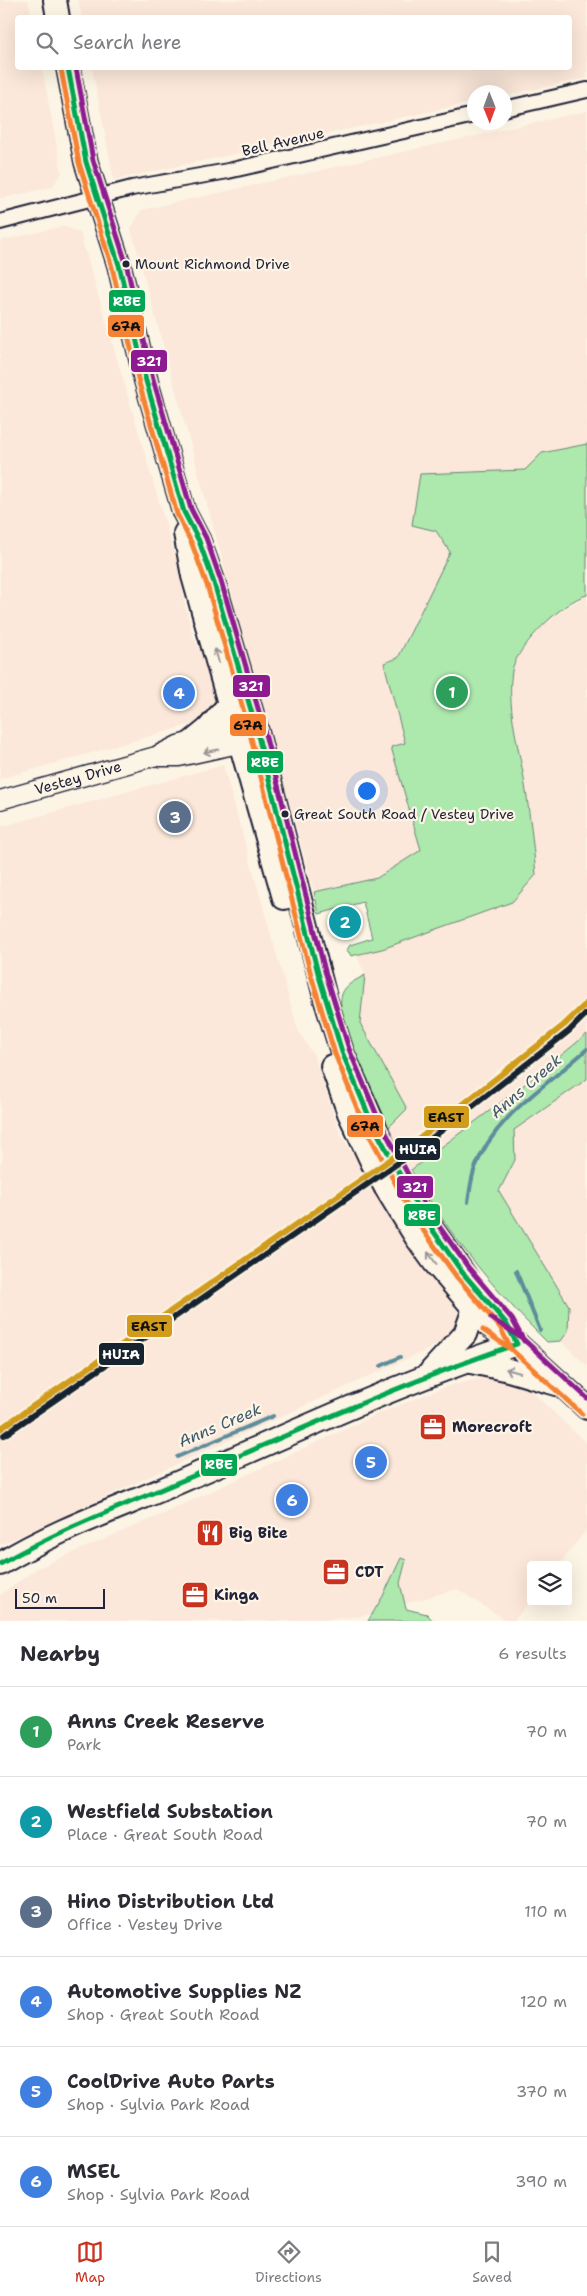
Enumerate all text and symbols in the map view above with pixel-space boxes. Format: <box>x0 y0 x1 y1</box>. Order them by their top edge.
search box <box>15 15 572 70</box>
icon: search <box>33 29 61 57</box>
text: Search here <box>73 30 182 55</box>
north arrow <box>467 85 512 130</box>
street label: Bell Avenue <box>240 123 326 161</box>
place label: Mount Richmond Drive <box>135 255 290 273</box>
marker: Mount Richmond Drive <box>121 259 131 269</box>
line badge: RBE <box>108 289 146 313</box>
text: RBE <box>113 292 141 310</box>
line badge: 67A <box>107 314 145 338</box>
text: 67A <box>111 317 141 335</box>
line badge: 321 <box>130 349 168 373</box>
text: 321 <box>137 352 161 370</box>
one-way arrow <box>211 649 221 665</box>
pin: 1 <box>436 673 468 711</box>
pin: 4 <box>163 674 195 712</box>
line badge: 321 <box>232 674 271 698</box>
text: 321 <box>239 677 263 695</box>
line badge: 67A <box>229 713 267 737</box>
text: 67A <box>233 716 263 734</box>
one-way arrow <box>203 746 219 756</box>
line badge: RBE <box>246 750 284 774</box>
text: RBE <box>251 753 279 771</box>
street label: Vestey Drive <box>32 756 124 800</box>
your location <box>354 778 380 804</box>
pin: 3 <box>159 798 191 836</box>
place label: Great South Road / Vestey Drive <box>294 805 514 823</box>
marker: Great South Road / Vestey Drive <box>280 809 290 819</box>
pin: 2 <box>329 903 361 941</box>
water label: Anns Creek <box>486 1049 566 1123</box>
line badge: EAST <box>423 1105 470 1129</box>
text: EAST <box>428 1108 464 1126</box>
line badge: 67A <box>346 1114 384 1138</box>
text: 67A <box>350 1117 380 1135</box>
line badge: HUIA <box>394 1137 441 1161</box>
text: HUIA <box>399 1140 437 1158</box>
line badge: 321 <box>396 1175 434 1199</box>
text: 321 <box>403 1178 427 1196</box>
line badge: RBE <box>403 1203 441 1227</box>
text: RBE <box>408 1206 436 1224</box>
one-way arrow <box>427 1251 437 1265</box>
line badge: EAST <box>126 1314 173 1338</box>
text: EAST <box>131 1317 167 1335</box>
line badge: HUIA <box>98 1342 145 1366</box>
text: HUIA <box>102 1345 140 1363</box>
one-way arrow <box>505 1366 521 1376</box>
water label: Anns Creek <box>175 1398 265 1452</box>
office icon: Morecroft <box>418 1412 448 1442</box>
place label: Morecroft <box>452 1417 532 1437</box>
pin: 5 <box>355 1443 387 1481</box>
line badge: RBE <box>200 1453 238 1477</box>
text: RBE <box>205 1455 233 1473</box>
pin: 6 <box>276 1481 308 1519</box>
restaurant icon: Big Bite <box>195 1518 225 1548</box>
place label: Big Bite <box>229 1523 288 1543</box>
office icon: CDT <box>321 1557 351 1587</box>
map controls <box>527 1561 572 1606</box>
button: layers <box>527 1561 572 1606</box>
place label: CDT <box>355 1562 384 1582</box>
office icon: Kinga <box>180 1580 210 1610</box>
place label: Kinga <box>214 1585 259 1605</box>
scale bar <box>15 1586 105 1609</box>
text: 50 m <box>22 1589 57 1607</box>
text: Nearby <box>20 1640 100 1668</box>
text: 6 results <box>498 1643 567 1664</box>
text: Anns Creek Reserve <box>67 1709 265 1734</box>
text: 1 <box>32 1721 40 1742</box>
text: 70 m <box>526 1721 567 1742</box>
text: Park <box>67 1734 101 1755</box>
text: Westfield Substation <box>67 1799 273 1824</box>
text: 2 <box>30 1811 42 1832</box>
text: 70 m <box>526 1811 567 1832</box>
text: Place · Great South Road <box>67 1824 263 1845</box>
text: Hino Distribution Ltd <box>67 1889 274 1914</box>
text: 3 <box>30 1901 42 1922</box>
text: 110 m <box>524 1901 567 1922</box>
text: Office · Vestey Drive <box>67 1914 223 1935</box>
text: Automotive Supplies NZ <box>67 1979 302 2004</box>
text: 4 <box>30 1991 42 2012</box>
text: 120 m <box>520 1991 567 2012</box>
text: Shop · Great South Road <box>67 2004 259 2025</box>
text: CoolDrive Auto Parts <box>67 2069 275 2094</box>
text: 5 <box>31 2081 41 2102</box>
text: 370 m <box>516 2081 567 2102</box>
text: Shop · Sylvia Park Road <box>67 2094 250 2115</box>
text: MSEL <box>67 2159 120 2184</box>
text: 6 <box>30 2171 42 2192</box>
text: 390 m <box>515 2171 567 2192</box>
text: Shop · Sylvia Park Road <box>67 2184 250 2205</box>
tab: Map <box>75 2238 105 2286</box>
tab: Directions <box>255 2238 322 2286</box>
tab: Saved <box>472 2238 512 2286</box>

